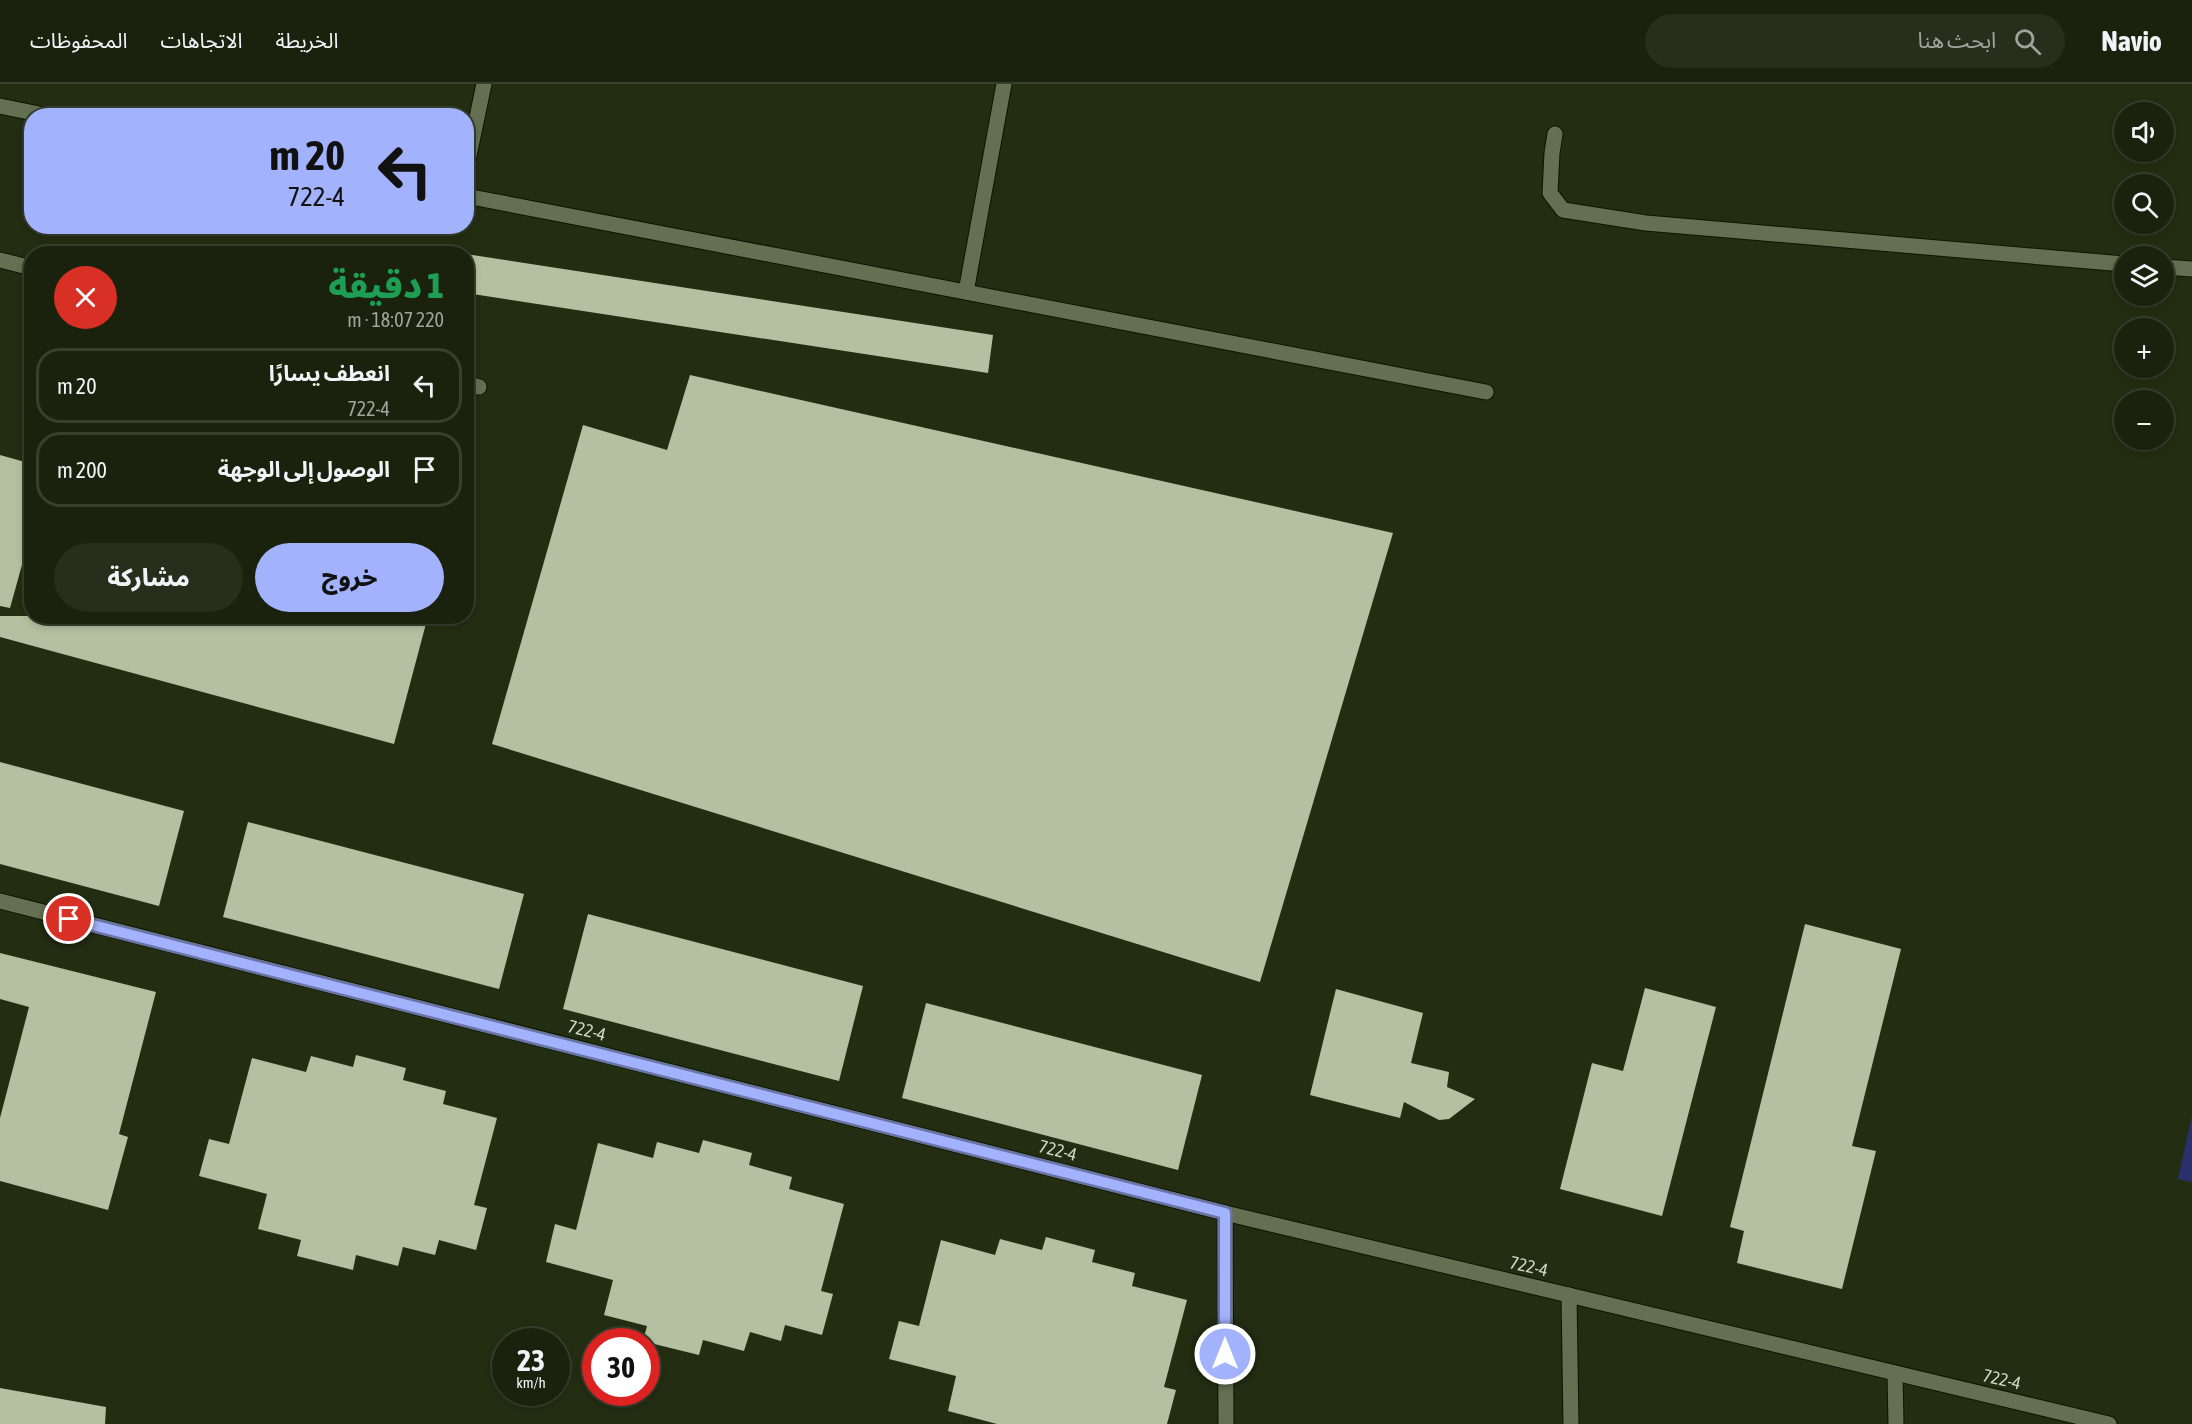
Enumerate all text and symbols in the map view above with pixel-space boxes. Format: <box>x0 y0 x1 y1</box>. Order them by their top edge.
search box <box>1645 14 2065 68</box>
icon: search <box>2011 25 2044 58</box>
text: Navio <box>2101 25 2162 57</box>
text: ابحث هنا <box>1918 27 1996 53</box>
text: المحفوظات <box>30 28 127 52</box>
text: الاتجاهات <box>160 28 242 52</box>
text: الخريطة <box>275 28 338 52</box>
map controls <box>2114 102 2174 450</box>
button: sound <box>2114 102 2174 162</box>
text: 20 m <box>270 131 345 179</box>
icon: left <box>366 132 444 210</box>
button: search <box>2114 174 2174 234</box>
text: 722-4 <box>287 181 345 212</box>
button: layers <box>2114 246 2174 306</box>
text: 1 دقيقة <box>328 264 444 306</box>
button: close <box>54 266 117 329</box>
text: 220 m · 18:07 <box>347 308 444 331</box>
button: + <box>2114 318 2174 378</box>
text: انعطف يسارًا <box>269 360 390 386</box>
icon: left <box>408 369 441 402</box>
text: 20 m <box>57 373 97 399</box>
button: − <box>2114 390 2174 450</box>
text: 722-4 <box>347 397 390 420</box>
icon: arrive <box>408 453 441 486</box>
text: الوصول إلى الوجهة <box>218 456 390 482</box>
text: 200 m <box>57 457 107 483</box>
button: مشاركة <box>54 543 243 612</box>
button: خروج <box>255 543 444 612</box>
pin <box>43 893 94 944</box>
icon: arrive <box>52 902 85 935</box>
street label: 722-4 <box>566 1015 608 1045</box>
street label: 722-4 <box>1037 1135 1079 1165</box>
street label: 722-4 <box>1508 1251 1550 1281</box>
position arrow <box>1193 1322 1257 1386</box>
speed limit sign: 30 <box>582 1328 660 1406</box>
text: 23 <box>517 1343 545 1377</box>
street label: 722-4 <box>1981 1364 2023 1394</box>
text: km/h <box>516 1374 546 1391</box>

